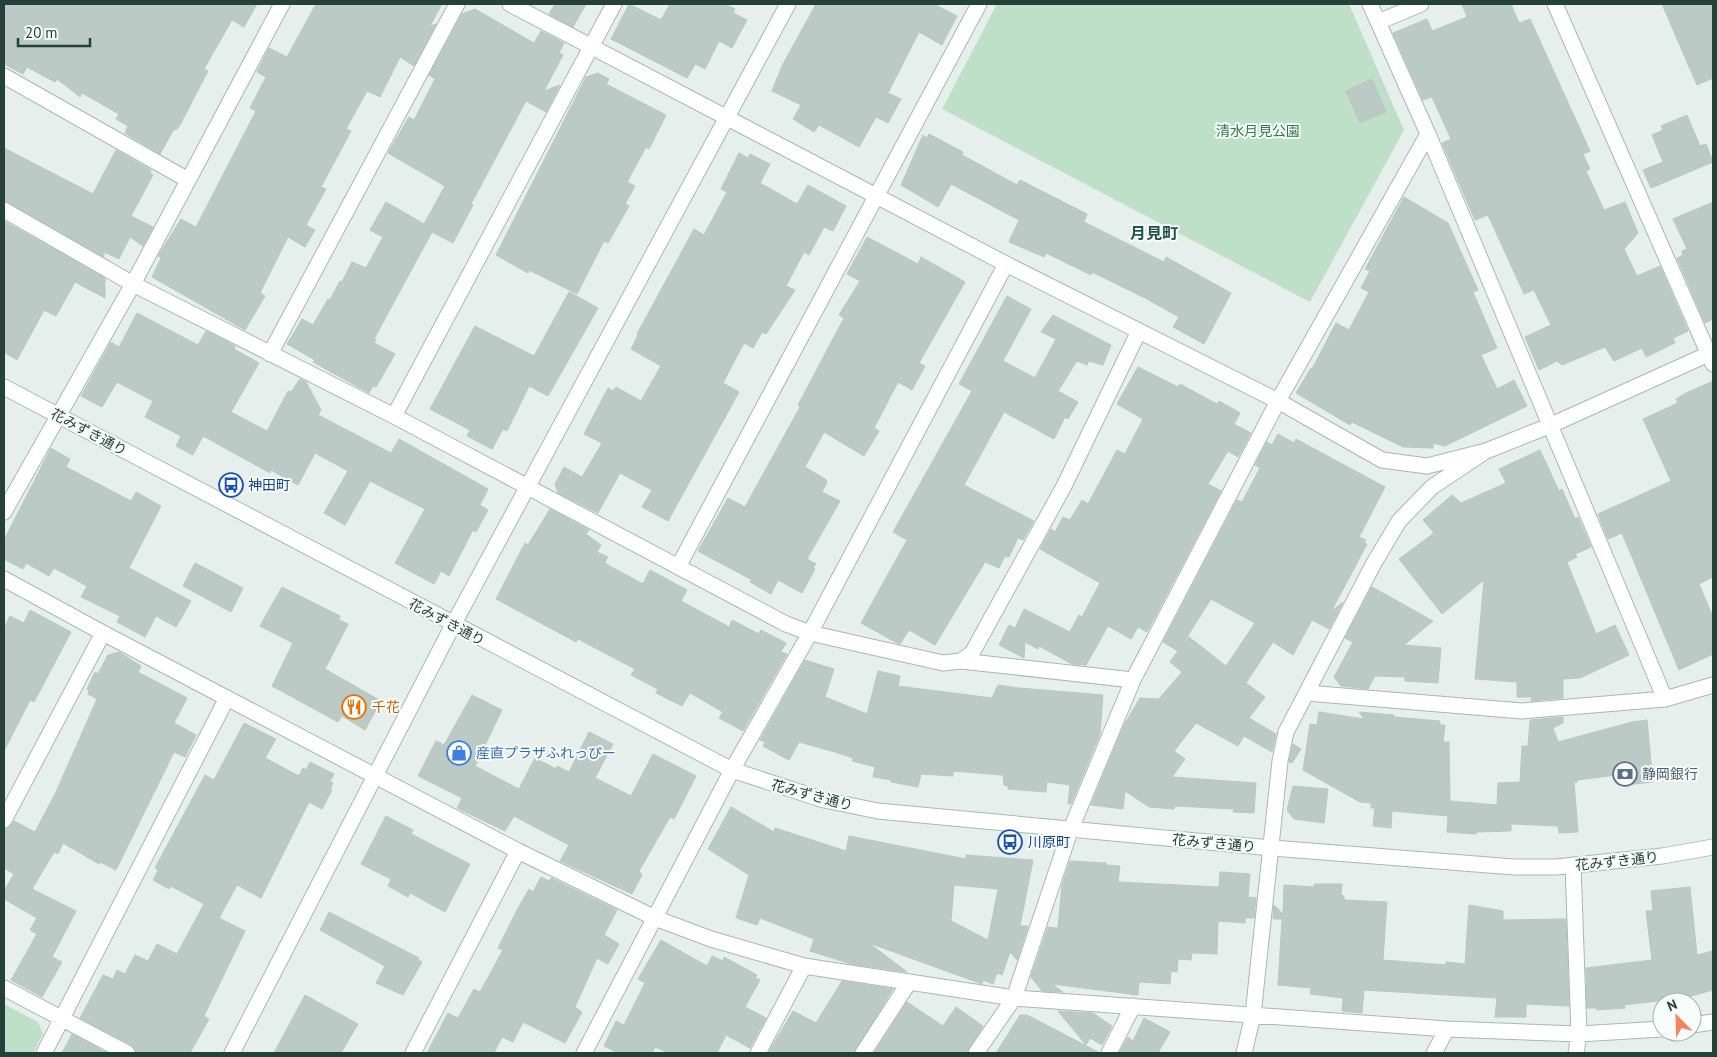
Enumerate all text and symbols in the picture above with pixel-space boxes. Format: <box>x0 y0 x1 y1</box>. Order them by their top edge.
scale bar <box>18 15 90 47</box>
text: 20 m <box>25 23 58 42</box>
park label: 清水月見公園 <box>1216 122 1300 140</box>
district label: 月見町 <box>1130 223 1178 243</box>
street label: 花みずき通り <box>48 404 130 460</box>
bus stop icon: 神田町 <box>218 472 244 498</box>
place label: 神田町 <box>248 476 290 494</box>
street label: 花みずき通り <box>406 594 488 650</box>
restaurant icon: 千花 <box>341 694 367 720</box>
place label: 千花 <box>372 698 400 716</box>
shop icon: 産直プラザふれっぴー <box>446 740 472 766</box>
place label: 産直プラザふれっぴー <box>476 744 616 762</box>
bank icon: 静岡銀行 <box>1612 761 1638 787</box>
place label: 静岡銀行 <box>1642 765 1698 783</box>
street label: 花みずき通り <box>769 775 855 815</box>
bus stop icon: 川原町 <box>997 829 1023 855</box>
street label: 花みずき通り <box>1171 830 1257 856</box>
place label: 川原町 <box>1028 833 1070 851</box>
street label: 花みずき通り <box>1574 848 1660 874</box>
north arrow <box>1652 992 1702 1042</box>
text: N <box>1664 995 1680 1015</box>

